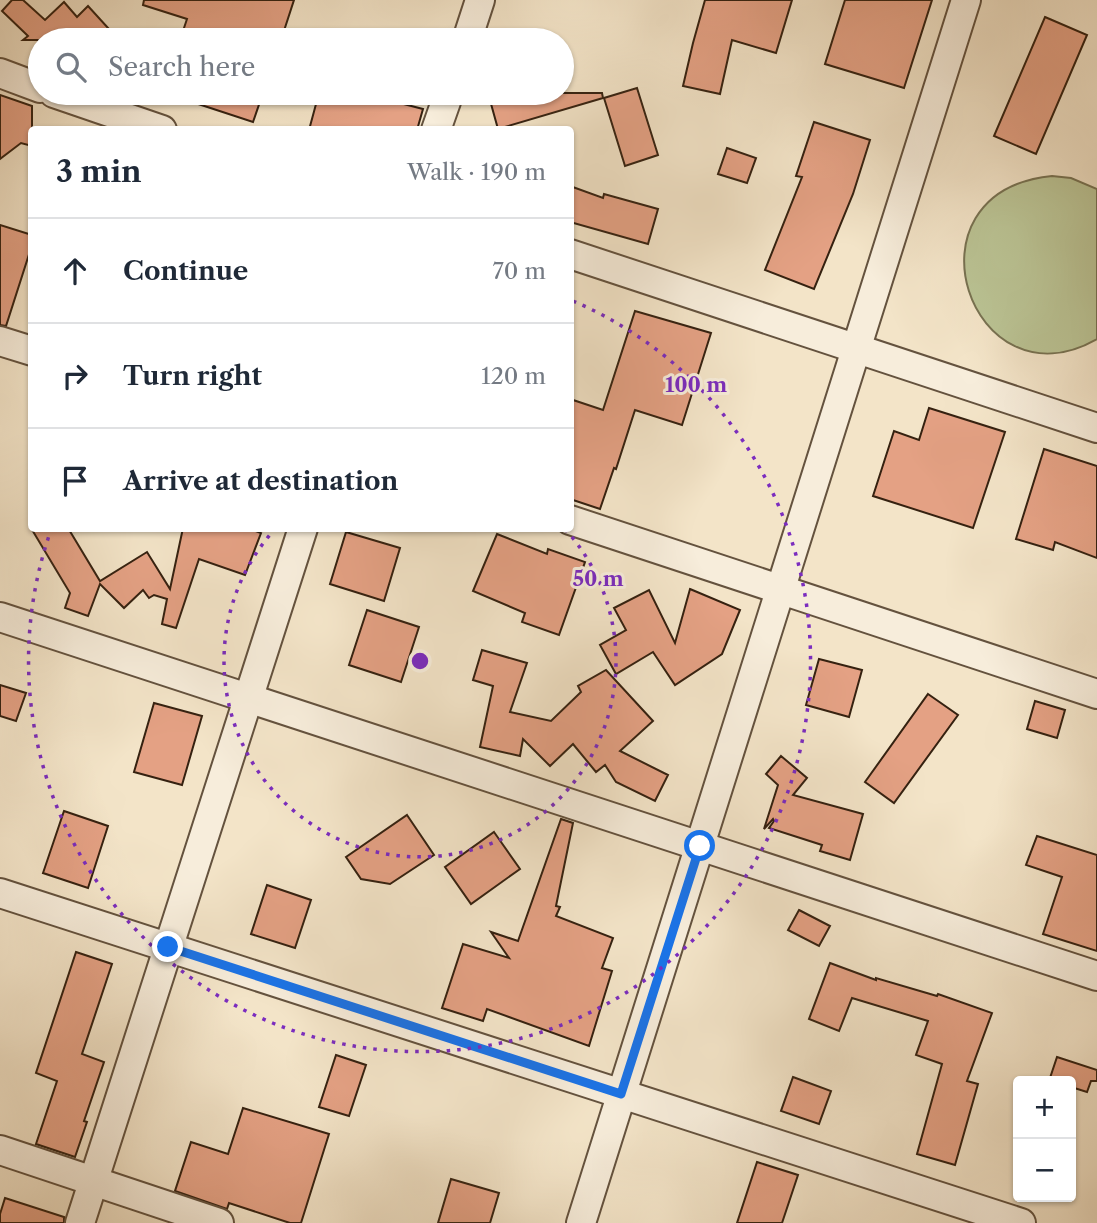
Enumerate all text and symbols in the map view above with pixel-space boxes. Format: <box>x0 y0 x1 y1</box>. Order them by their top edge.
search box <box>28 28 574 105</box>
icon: search <box>52 48 90 86</box>
text: Search here <box>108 51 255 83</box>
text: 3 min <box>56 153 142 190</box>
text: Walk · 190 m <box>407 158 546 186</box>
icon: ahead <box>56 252 94 290</box>
text: Continue <box>123 255 248 287</box>
text: 70 m <box>493 257 546 285</box>
icon: right <box>56 357 94 395</box>
text: Turn right <box>123 360 262 392</box>
text: 120 m <box>481 362 546 390</box>
text: 100 m <box>665 372 727 397</box>
icon: arrive <box>56 462 94 500</box>
text: Arrive at destination <box>123 465 398 497</box>
text: 50 m <box>572 566 624 591</box>
centre of rings <box>408 649 432 673</box>
route start <box>684 830 715 861</box>
route end <box>152 931 183 962</box>
map controls <box>1013 1076 1076 1202</box>
button: + <box>1013 1076 1076 1139</box>
button: − <box>1013 1139 1076 1202</box>

